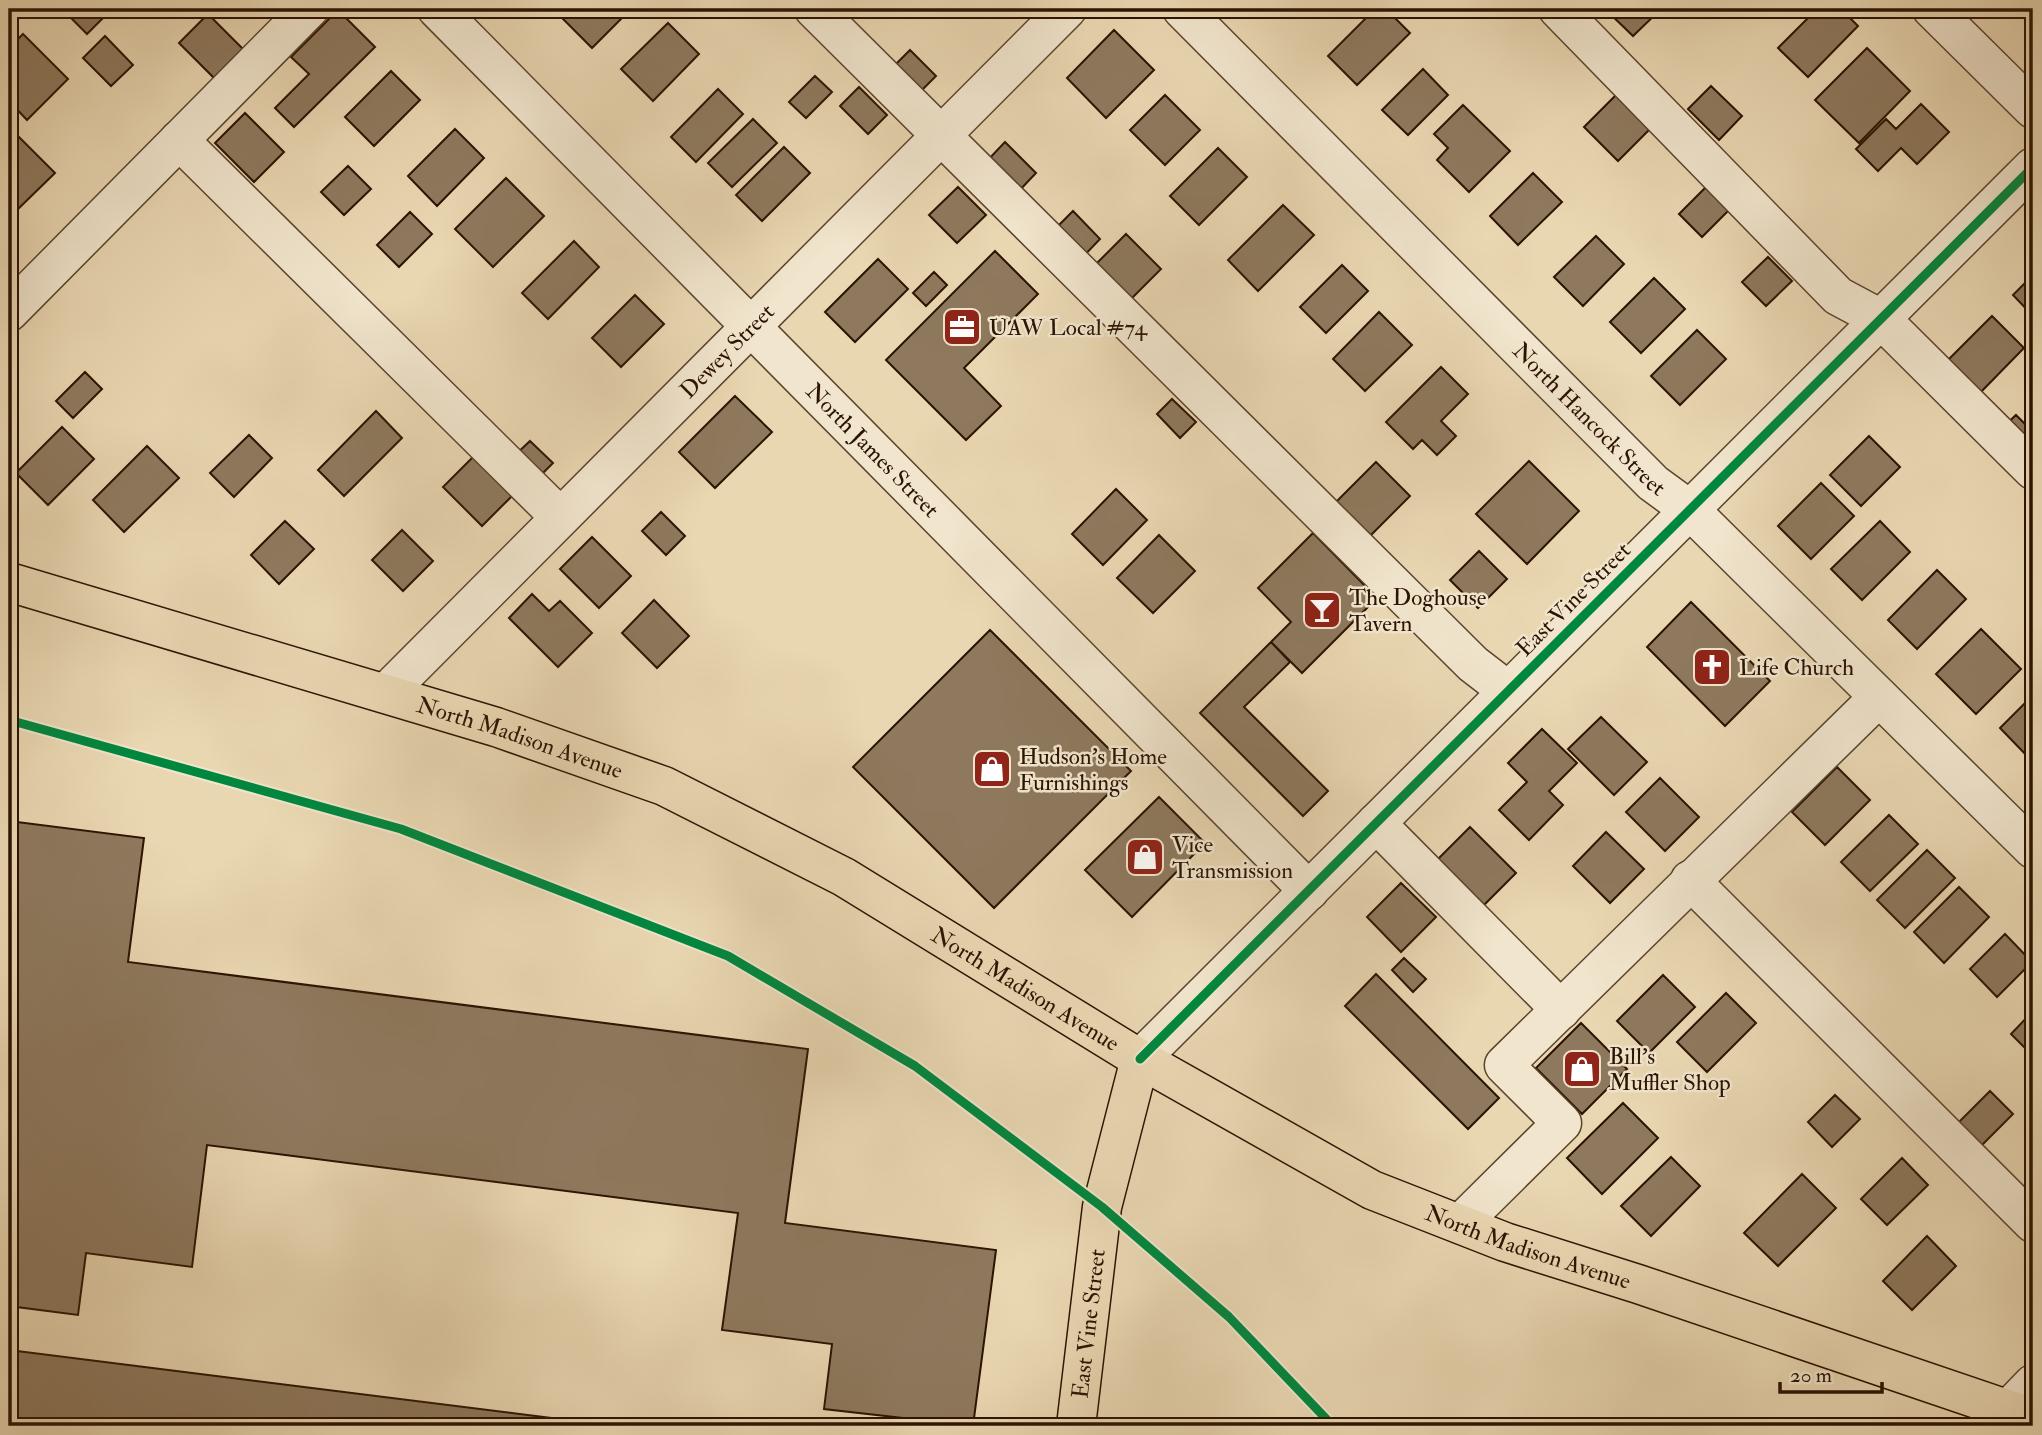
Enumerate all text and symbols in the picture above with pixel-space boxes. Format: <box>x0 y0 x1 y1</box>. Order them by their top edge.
street label: Dewey Street <box>674 297 781 405</box>
office icon: UAW Local #74 <box>941 306 983 348</box>
place label: UAW Local #74 <box>989 313 1149 342</box>
street label: North Hancock Street <box>1506 336 1671 502</box>
street label: North James Street <box>800 377 945 524</box>
street label: East Vine Street <box>1510 536 1637 663</box>
place label: The Doghouse Tavern <box>1349 583 1487 638</box>
bar icon: The Doghouse Tavern <box>1301 589 1343 631</box>
church icon: Life Church <box>1691 646 1733 688</box>
place label: Life Church <box>1739 653 1854 682</box>
street label: North Madison Avenue <box>413 690 627 786</box>
place label: Hudson's Home Furnishings <box>1019 742 1167 797</box>
shop icon: Hudson's Home Furnishings <box>971 748 1013 790</box>
place label: Vice Transmission <box>1172 830 1293 885</box>
shop icon: Vice Transmission <box>1124 836 1166 878</box>
street label: North Madison Avenue <box>926 920 1125 1058</box>
place label: Bill's Muffler Shop <box>1609 1042 1731 1098</box>
shop icon: Bill's Muffler Shop <box>1561 1048 1603 1090</box>
street label: North Madison Avenue <box>1421 1198 1635 1296</box>
street label: East Vine Street <box>1065 1247 1112 1400</box>
scale bar <box>1780 1351 1881 1395</box>
text: 20 m <box>1790 1362 1832 1389</box>

